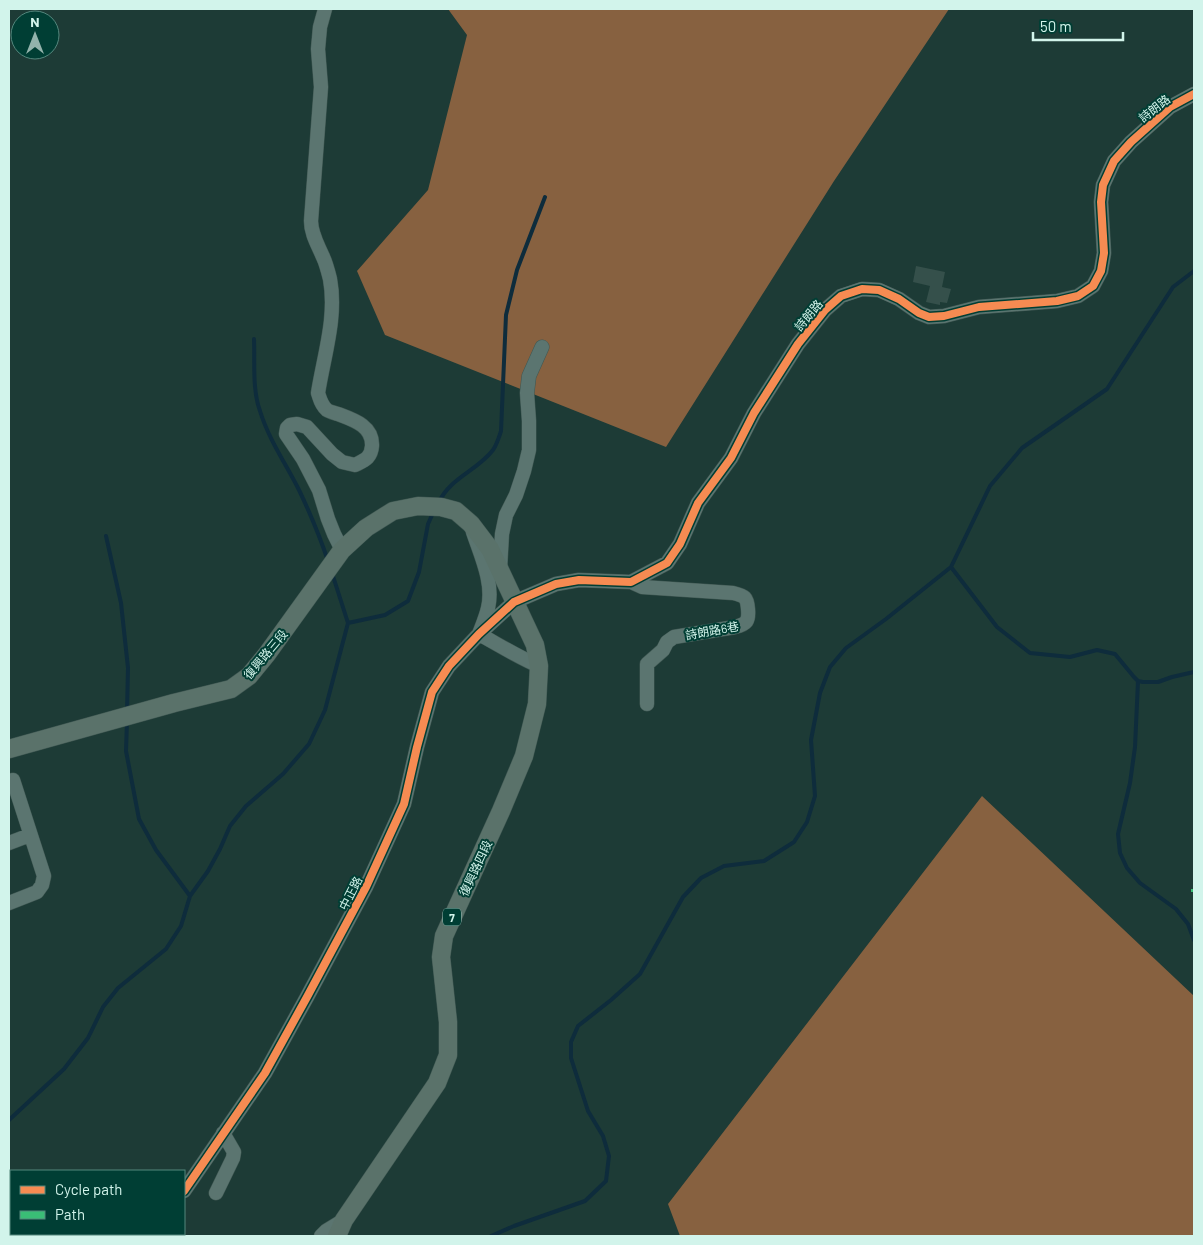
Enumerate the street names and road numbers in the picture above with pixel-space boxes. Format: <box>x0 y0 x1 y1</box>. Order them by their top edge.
street label: 詩朗路 <box>1136 91 1172 125</box>
street label: 詩朗路 <box>791 297 825 333</box>
street label: 詩朗路6巷 <box>684 618 740 642</box>
street label: 復興路三段 <box>240 627 290 681</box>
street label: 復興路四段 <box>456 838 494 898</box>
street label: 中正路 <box>336 874 364 912</box>
road number: 7 <box>443 909 461 926</box>

